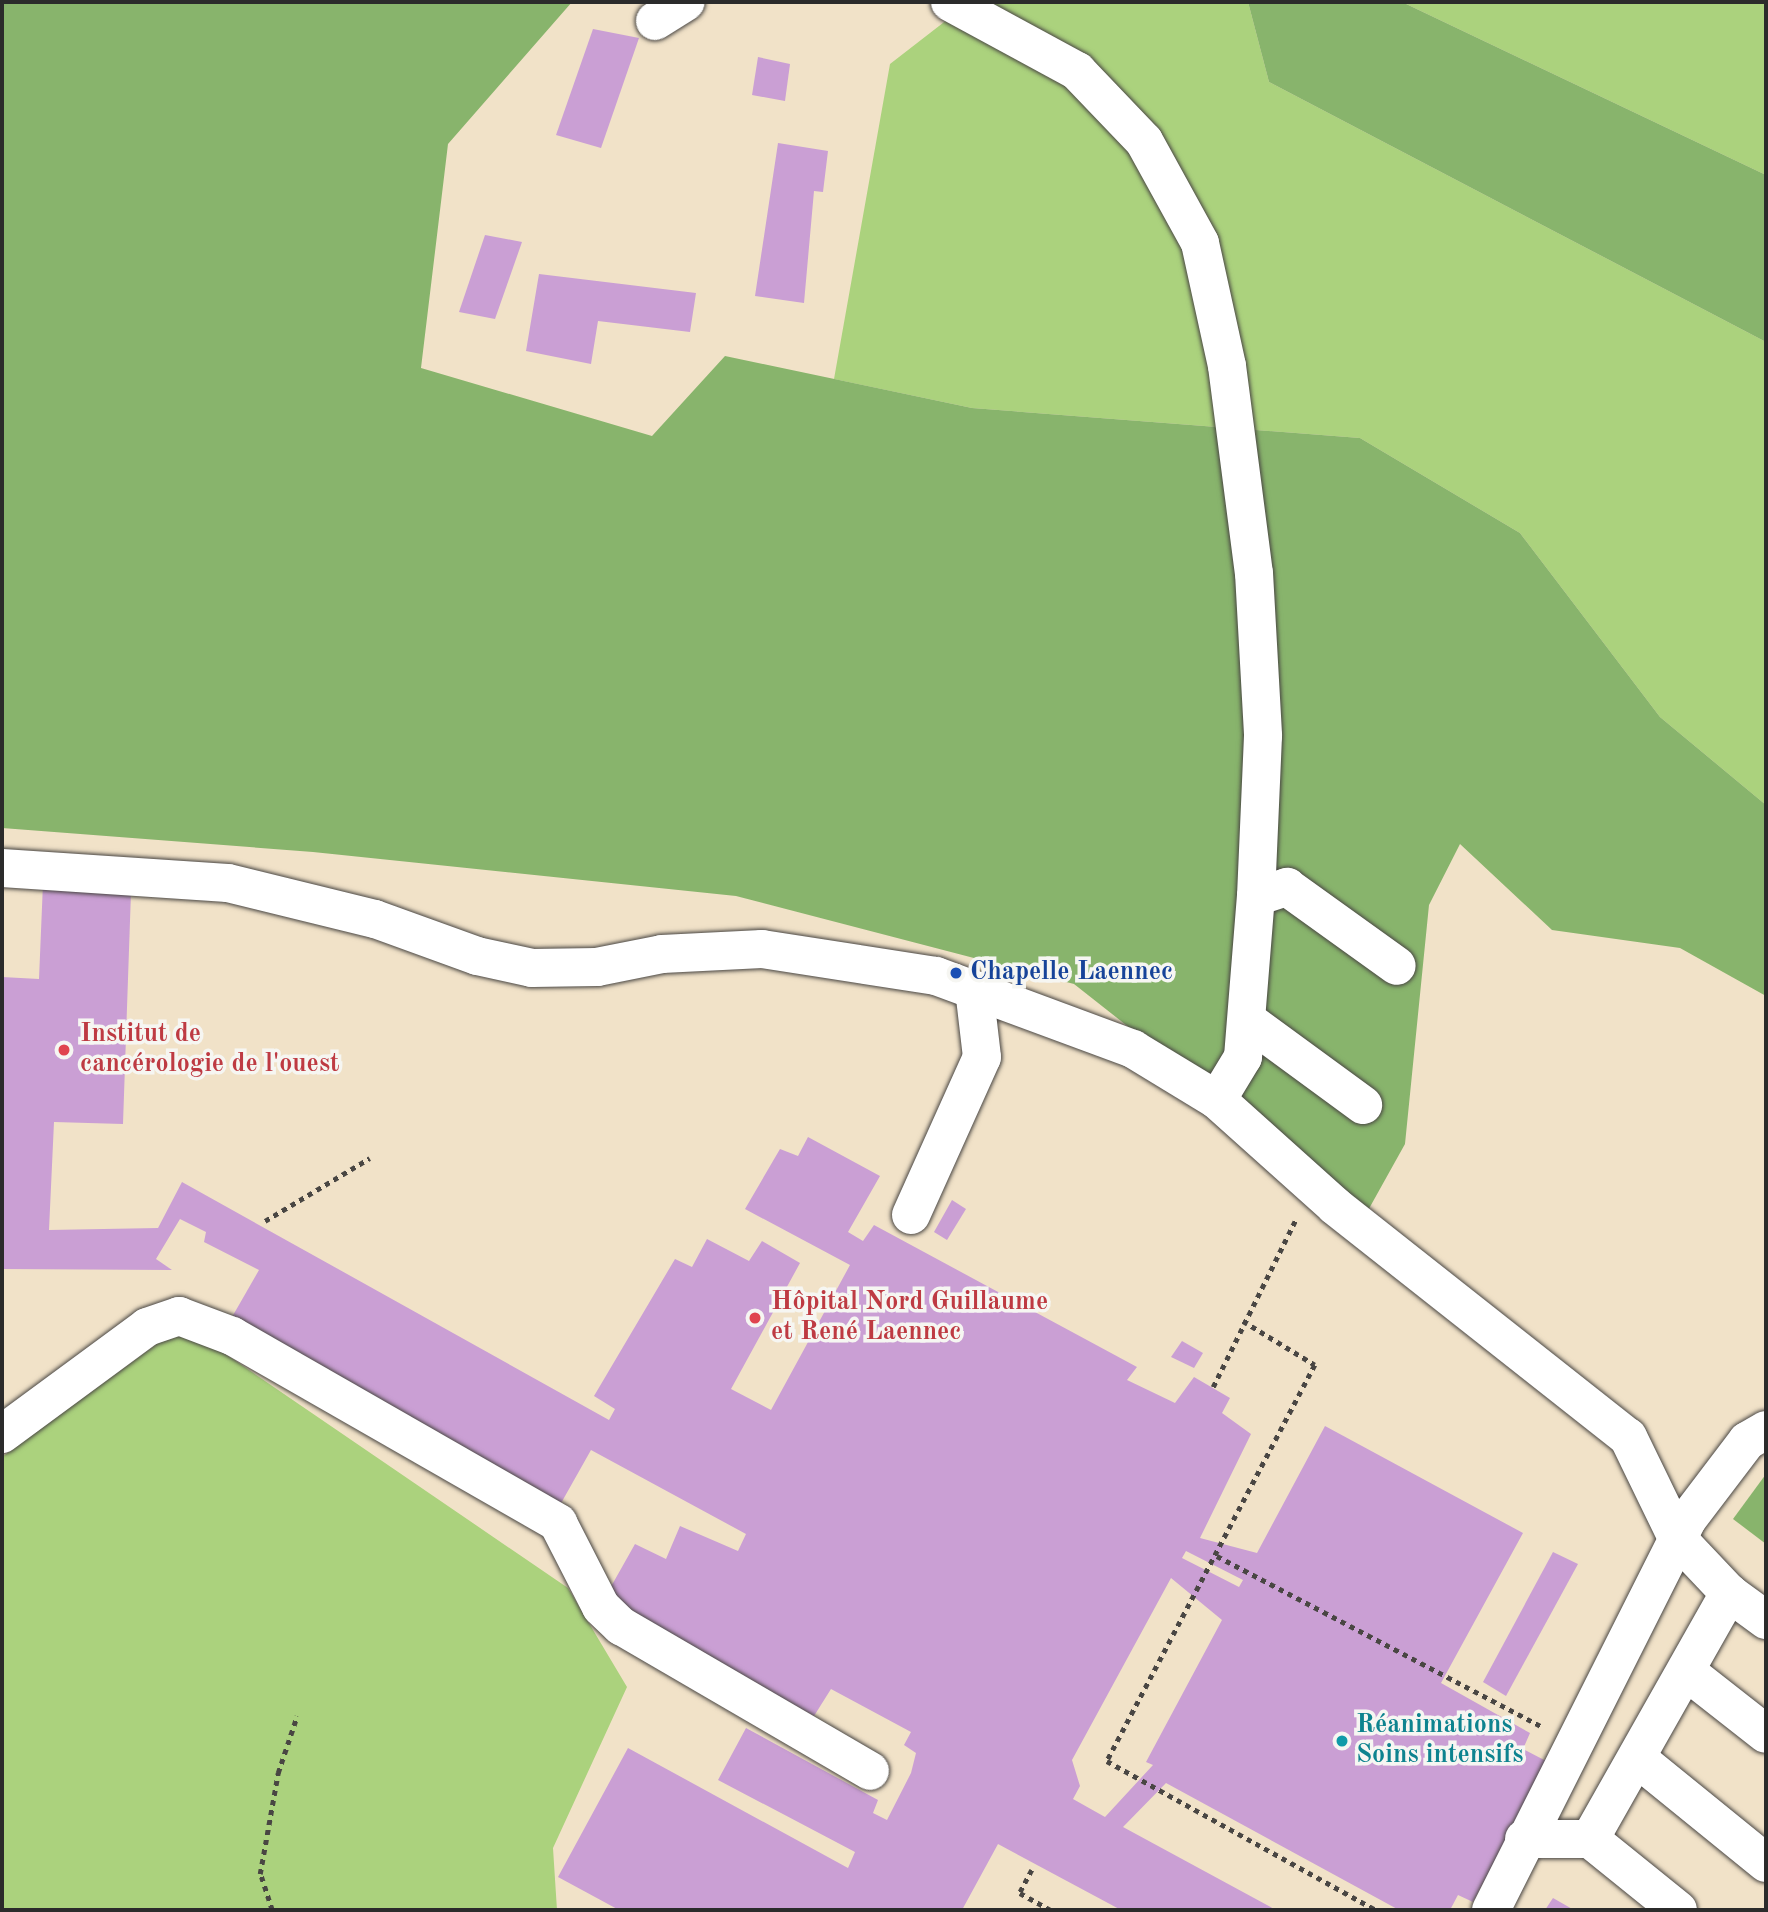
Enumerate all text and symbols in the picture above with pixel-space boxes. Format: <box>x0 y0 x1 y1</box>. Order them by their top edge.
place label: Chapelle Laennec <box>970 957 1173 989</box>
marker: Chapelle Laennec <box>948 965 964 981</box>
place label: Institut de cancérologie de l'ouest <box>80 1019 340 1080</box>
marker: Institut de cancérologie de l'ouest <box>54 1040 74 1060</box>
place label: Hôpital Nord Guillaume et René Laennec <box>771 1287 1048 1348</box>
marker: Hôpital Nord Guillaume et René Laennec <box>745 1308 765 1328</box>
place label: Réanimations Soins intensifs <box>1356 1710 1523 1772</box>
marker: Réanimations Soins intensifs <box>1334 1733 1350 1749</box>

